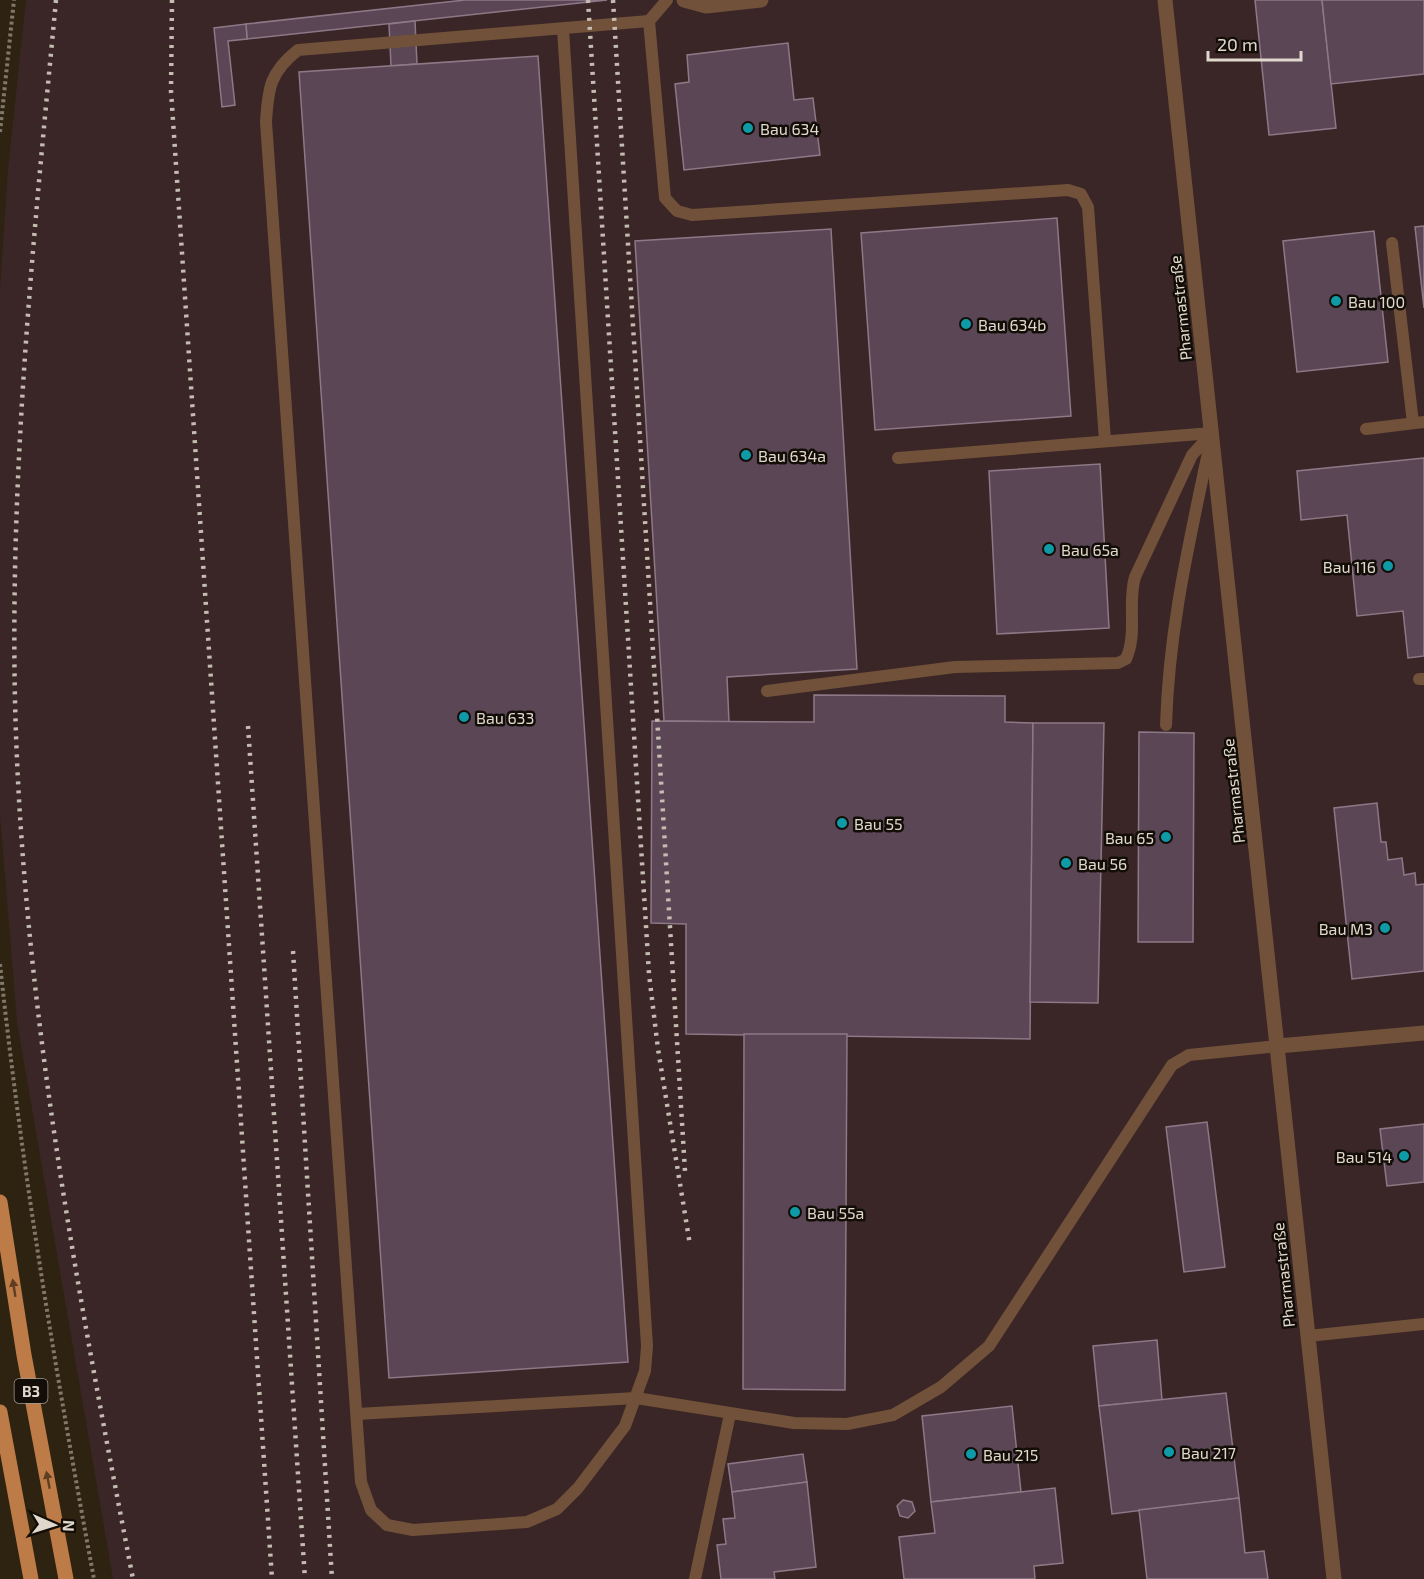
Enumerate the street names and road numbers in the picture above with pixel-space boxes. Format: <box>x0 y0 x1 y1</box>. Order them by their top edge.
street label: Pharmastraße <box>1165 255 1195 361</box>
street label: Pharmastraße <box>1218 738 1248 844</box>
street label: Pharmastraße <box>1268 1222 1298 1328</box>
road number: B3 <box>15 1379 48 1403</box>

